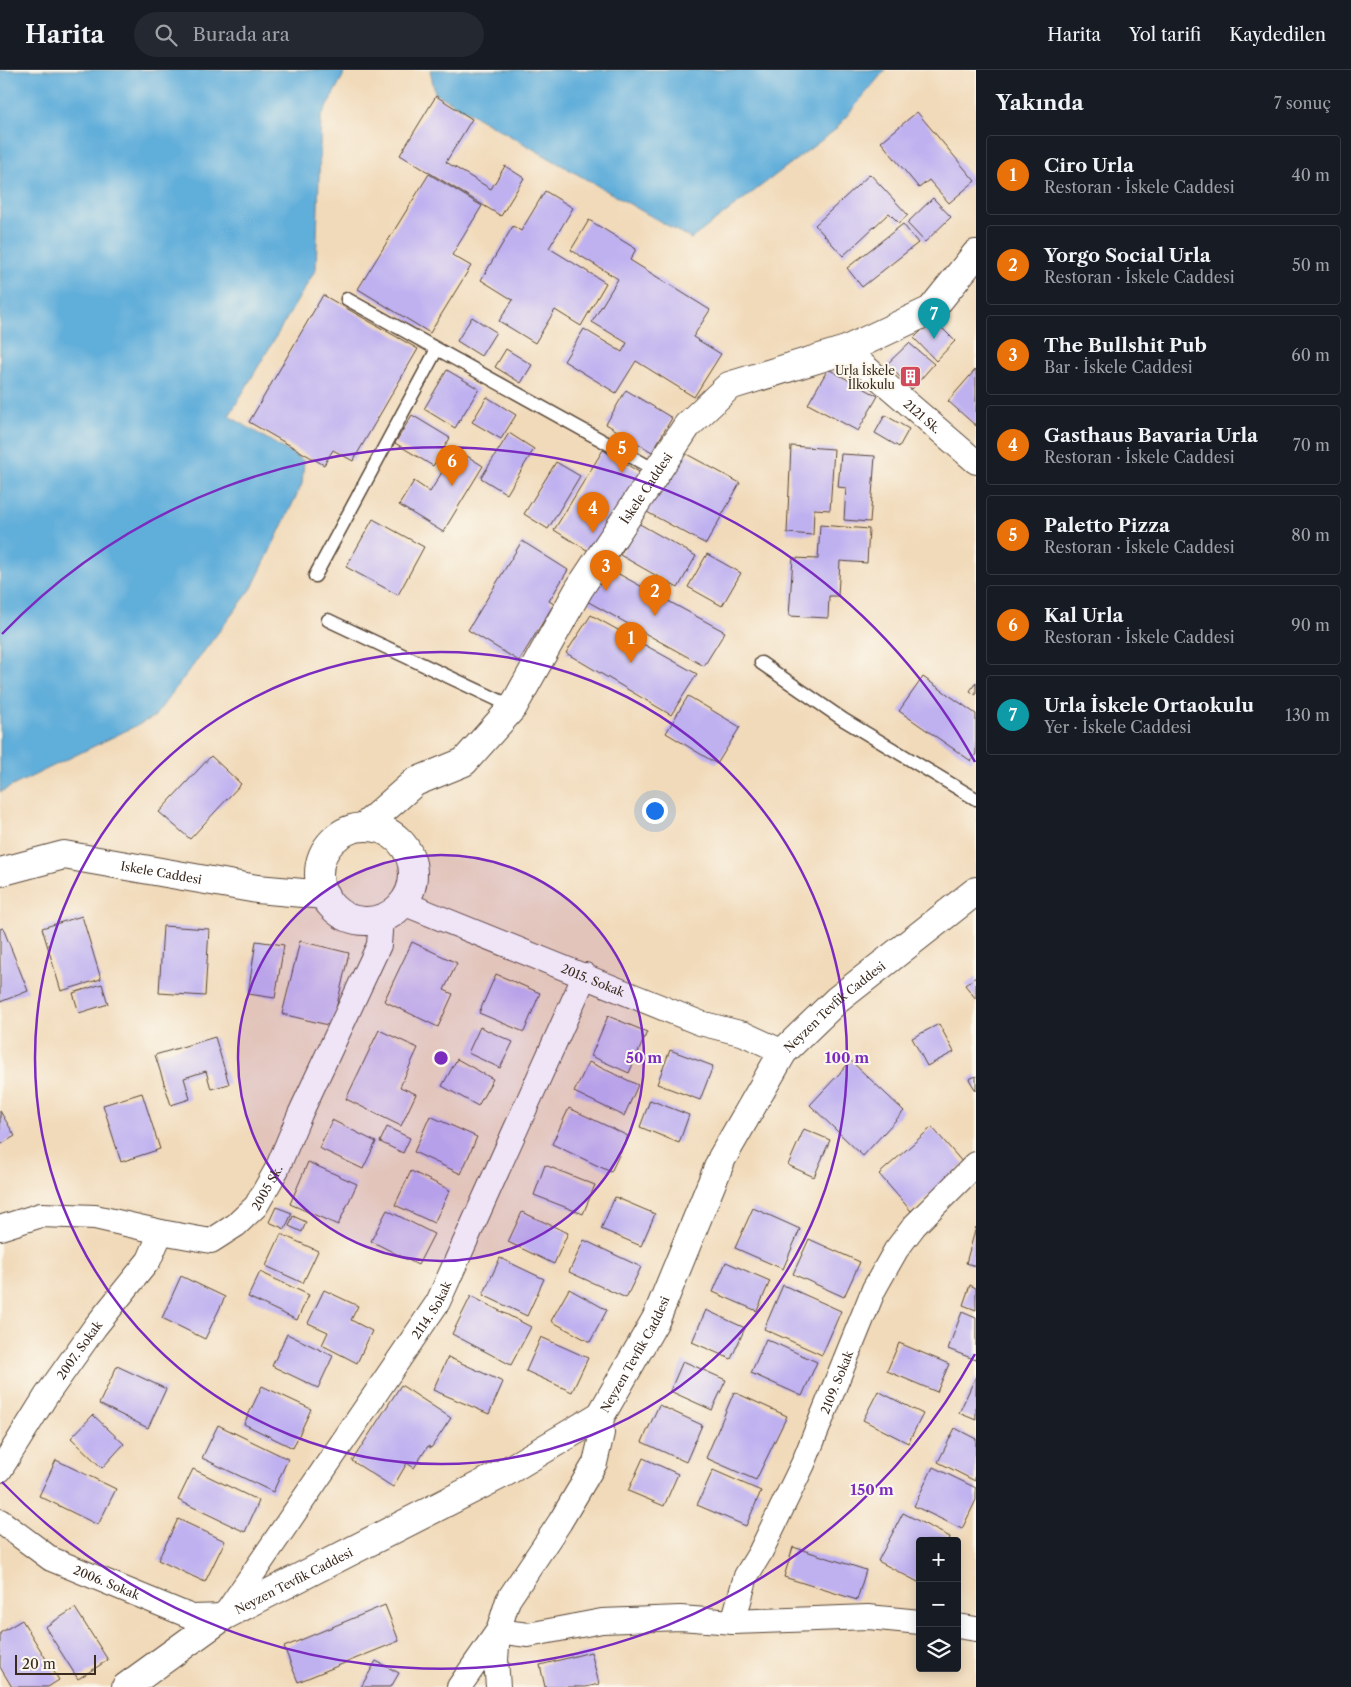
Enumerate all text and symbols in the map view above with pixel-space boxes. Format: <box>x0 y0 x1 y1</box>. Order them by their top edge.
search box <box>134 12 484 57</box>
text: Harita <box>25 20 104 49</box>
icon: search <box>152 21 180 49</box>
text: Burada ara <box>192 23 290 46</box>
text: Harita <box>1047 24 1101 46</box>
text: Yol tarifi <box>1129 24 1201 46</box>
text: Kaydedilen <box>1229 24 1326 46</box>
text: Yakında <box>996 90 1084 115</box>
text: 7 sonuç <box>1274 93 1331 113</box>
text: Ciro Urla <box>1044 154 1134 177</box>
text: 1 <box>1009 165 1017 185</box>
text: 40 m <box>1291 165 1330 185</box>
text: Restoran · İskele Caddesi <box>1044 177 1235 197</box>
text: Yorgo Social Urla <box>1044 244 1211 267</box>
text: 2 <box>1008 255 1018 275</box>
text: 50 m <box>1292 255 1330 275</box>
text: Restoran · İskele Caddesi <box>1044 267 1235 287</box>
pin: 7 <box>918 298 950 339</box>
text: The Bullshit Pub <box>1044 334 1207 357</box>
text: 3 <box>1008 345 1018 365</box>
text: 60 m <box>1291 345 1330 365</box>
text: Bar · İskele Caddesi <box>1044 357 1193 377</box>
place label: Urla İskele İlkokulu <box>835 362 896 392</box>
building icon: Urla İskele İlkokulu <box>899 365 923 389</box>
street label: 2121 Sk. <box>901 396 944 436</box>
text: Gasthaus Bavaria Urla <box>1044 424 1258 447</box>
pin: 5 <box>606 432 638 473</box>
text: 4 <box>1008 435 1018 455</box>
text: 70 m <box>1293 435 1330 455</box>
pin: 6 <box>436 445 468 486</box>
text: Restoran · İskele Caddesi <box>1044 447 1235 467</box>
street label: İskele Caddesi <box>616 449 675 526</box>
pin: 4 <box>577 492 609 533</box>
text: Paletto Pizza <box>1044 514 1170 537</box>
text: 5 <box>1009 525 1017 545</box>
text: 80 m <box>1291 525 1330 545</box>
text: Restoran · İskele Caddesi <box>1044 537 1235 557</box>
pin: 3 <box>590 550 622 591</box>
pin: 2 <box>639 575 671 616</box>
text: Kal Urla <box>1044 604 1124 627</box>
text: 6 <box>1008 615 1018 635</box>
text: 90 m <box>1291 615 1330 635</box>
pin: 1 <box>615 622 647 663</box>
text: Restoran · İskele Caddesi <box>1044 627 1235 647</box>
text: Urla İskele Ortaokulu <box>1044 694 1254 717</box>
text: 7 <box>1009 705 1017 725</box>
text: 130 m <box>1285 705 1330 725</box>
text: Yer · İskele Caddesi <box>1044 717 1191 737</box>
your location <box>642 798 668 824</box>
street label: Iskele Caddesi <box>119 858 203 887</box>
street label: Neyzen Tevfik Caddesi <box>780 958 888 1055</box>
street label: 2015. Sokak <box>559 960 628 1000</box>
text: 50 m <box>626 1048 662 1067</box>
text: 100 m <box>825 1048 869 1067</box>
centre of rings <box>432 1049 450 1067</box>
street label: 2005 Sk. <box>248 1163 285 1213</box>
street label: 2114. Sokak <box>408 1278 454 1341</box>
street label: Neyzen Tevfik Caddesi <box>597 1294 672 1415</box>
street label: 2007. Sokak <box>53 1316 106 1382</box>
street label: 2109. Sokak <box>817 1347 856 1416</box>
text: 150 m <box>850 1480 894 1499</box>
map controls <box>916 1537 961 1672</box>
button: + <box>916 1537 961 1582</box>
street label: Neyzen Tevfik Caddesi <box>232 1544 355 1617</box>
street label: 2006. Sokak <box>72 1562 143 1603</box>
button: − <box>916 1582 961 1627</box>
button: layers <box>916 1627 961 1672</box>
scale bar <box>15 1652 96 1675</box>
text: 20 m <box>22 1655 56 1673</box>

